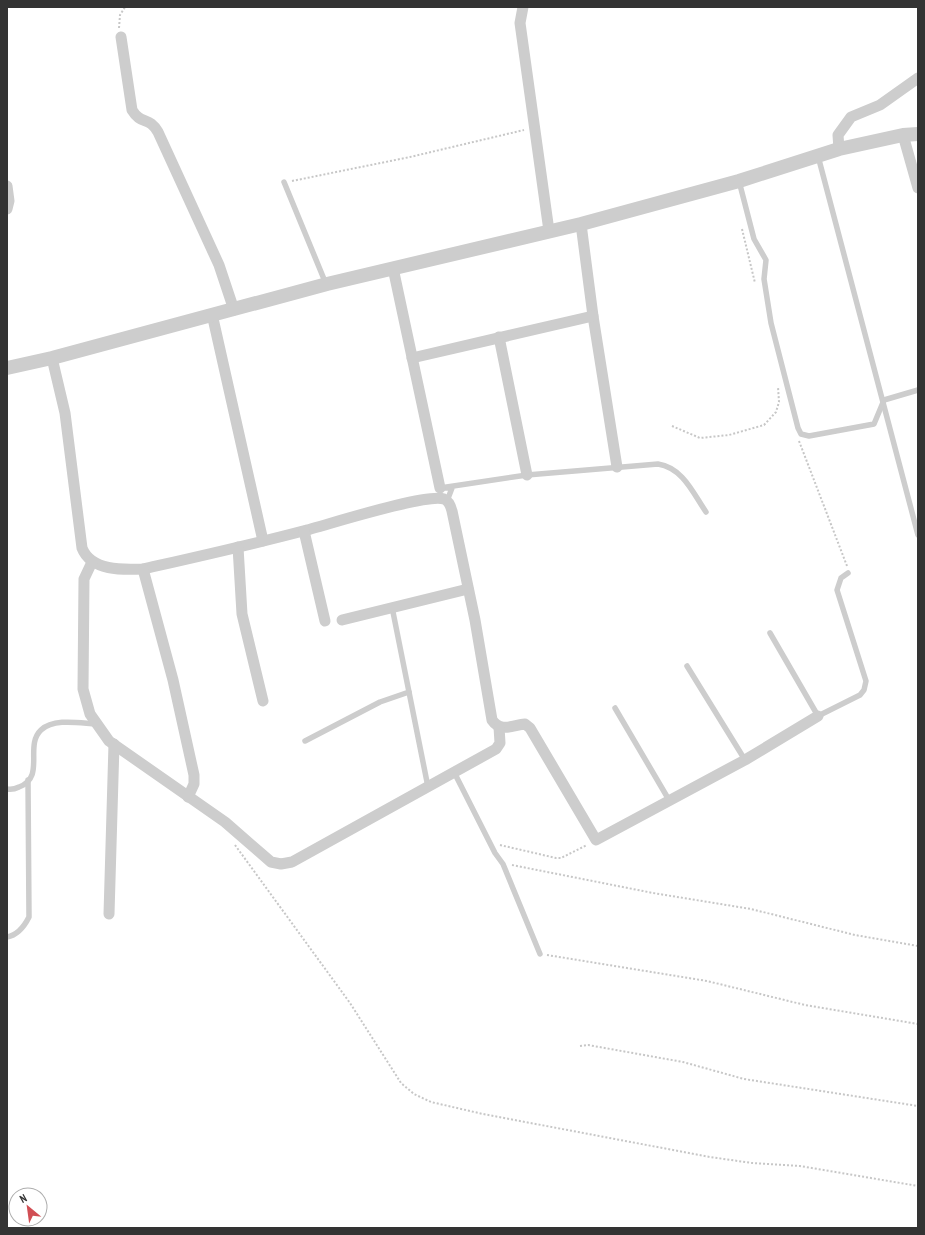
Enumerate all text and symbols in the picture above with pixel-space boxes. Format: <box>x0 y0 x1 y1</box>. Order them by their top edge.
north arrow <box>8 1187 48 1227</box>
text: N <box>17 1191 29 1206</box>

